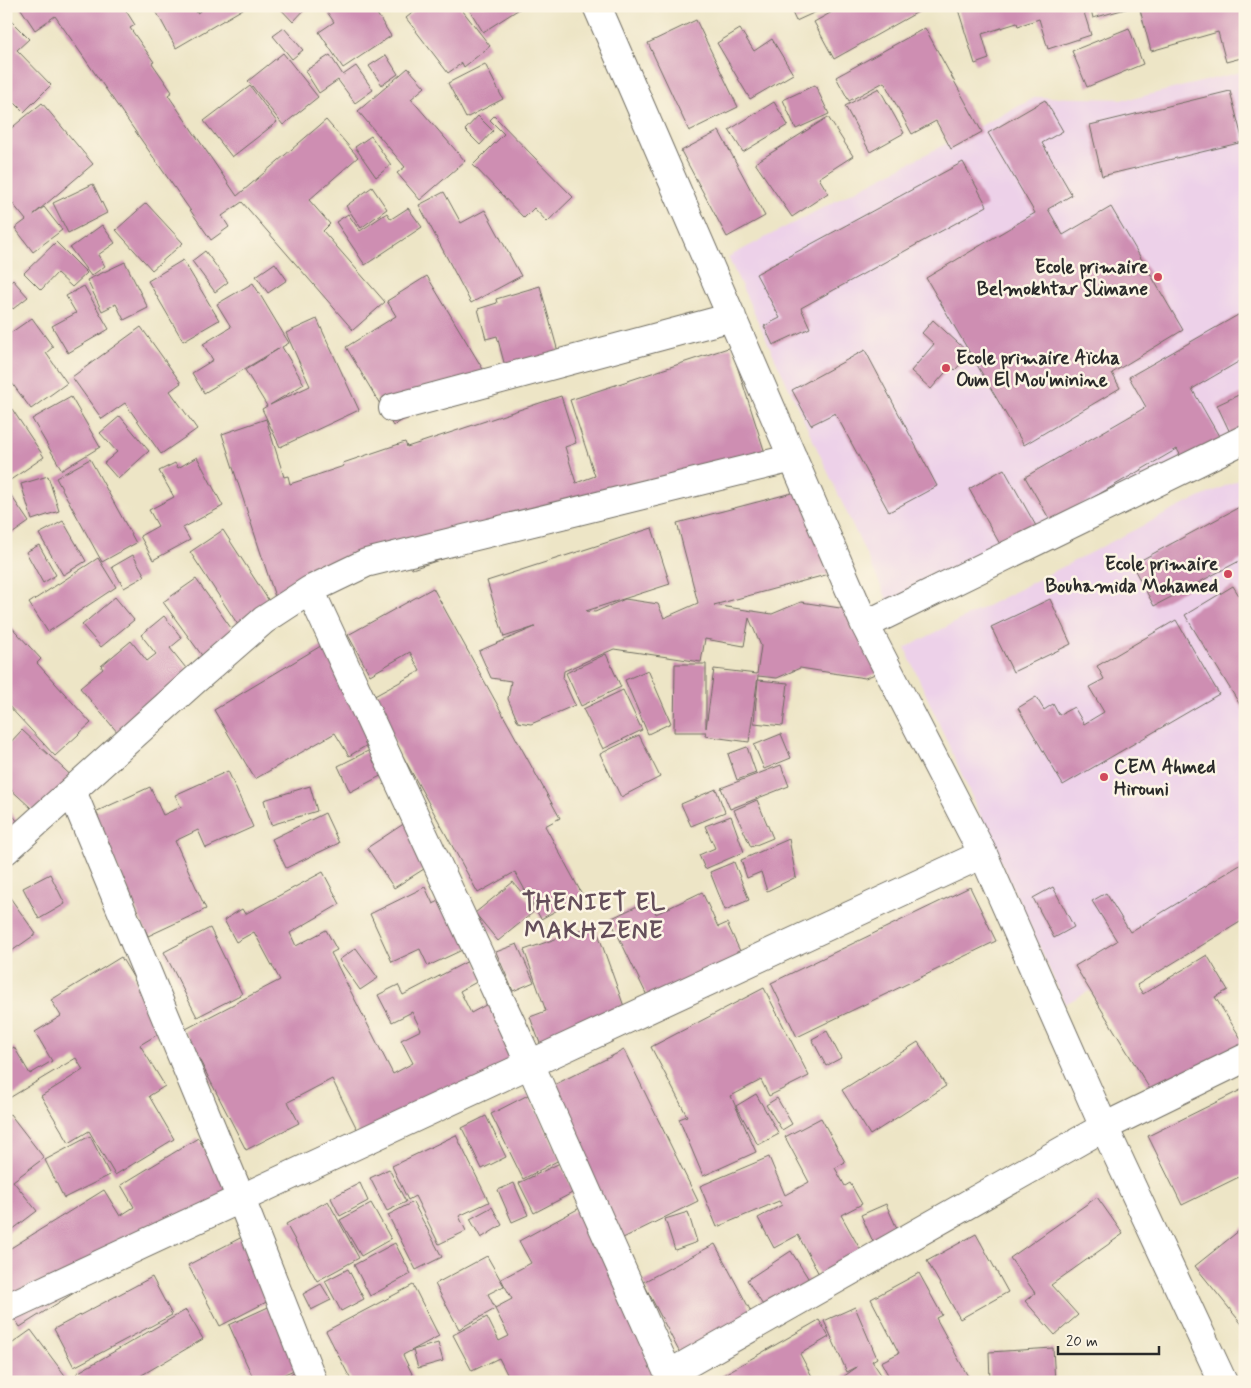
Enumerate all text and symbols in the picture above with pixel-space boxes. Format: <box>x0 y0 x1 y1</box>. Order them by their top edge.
place label: Ecole primaire Belmokhtar Slimane <box>977 255 1149 302</box>
marker: Ecole primaire Belmokhtar Slimane <box>1152 271 1164 283</box>
place label: Ecole primaire Aïcha Oum El Mou'minine <box>956 346 1120 393</box>
marker: Ecole primaire Aïcha Oum El Mou'minine <box>940 362 952 374</box>
place label: Ecole primaire Bouhamida Mohamed <box>1045 552 1219 599</box>
marker: Ecole primaire Bouhamida Mohamed <box>1222 568 1234 580</box>
place label: CEM Ahmed Hirouni <box>1114 755 1216 802</box>
marker: CEM Ahmed Hirouni <box>1098 771 1110 783</box>
district label: THENIET EL MAKHZENE <box>522 888 666 947</box>
scale bar <box>1058 1323 1160 1355</box>
text: 20 m <box>1066 1332 1098 1352</box>

